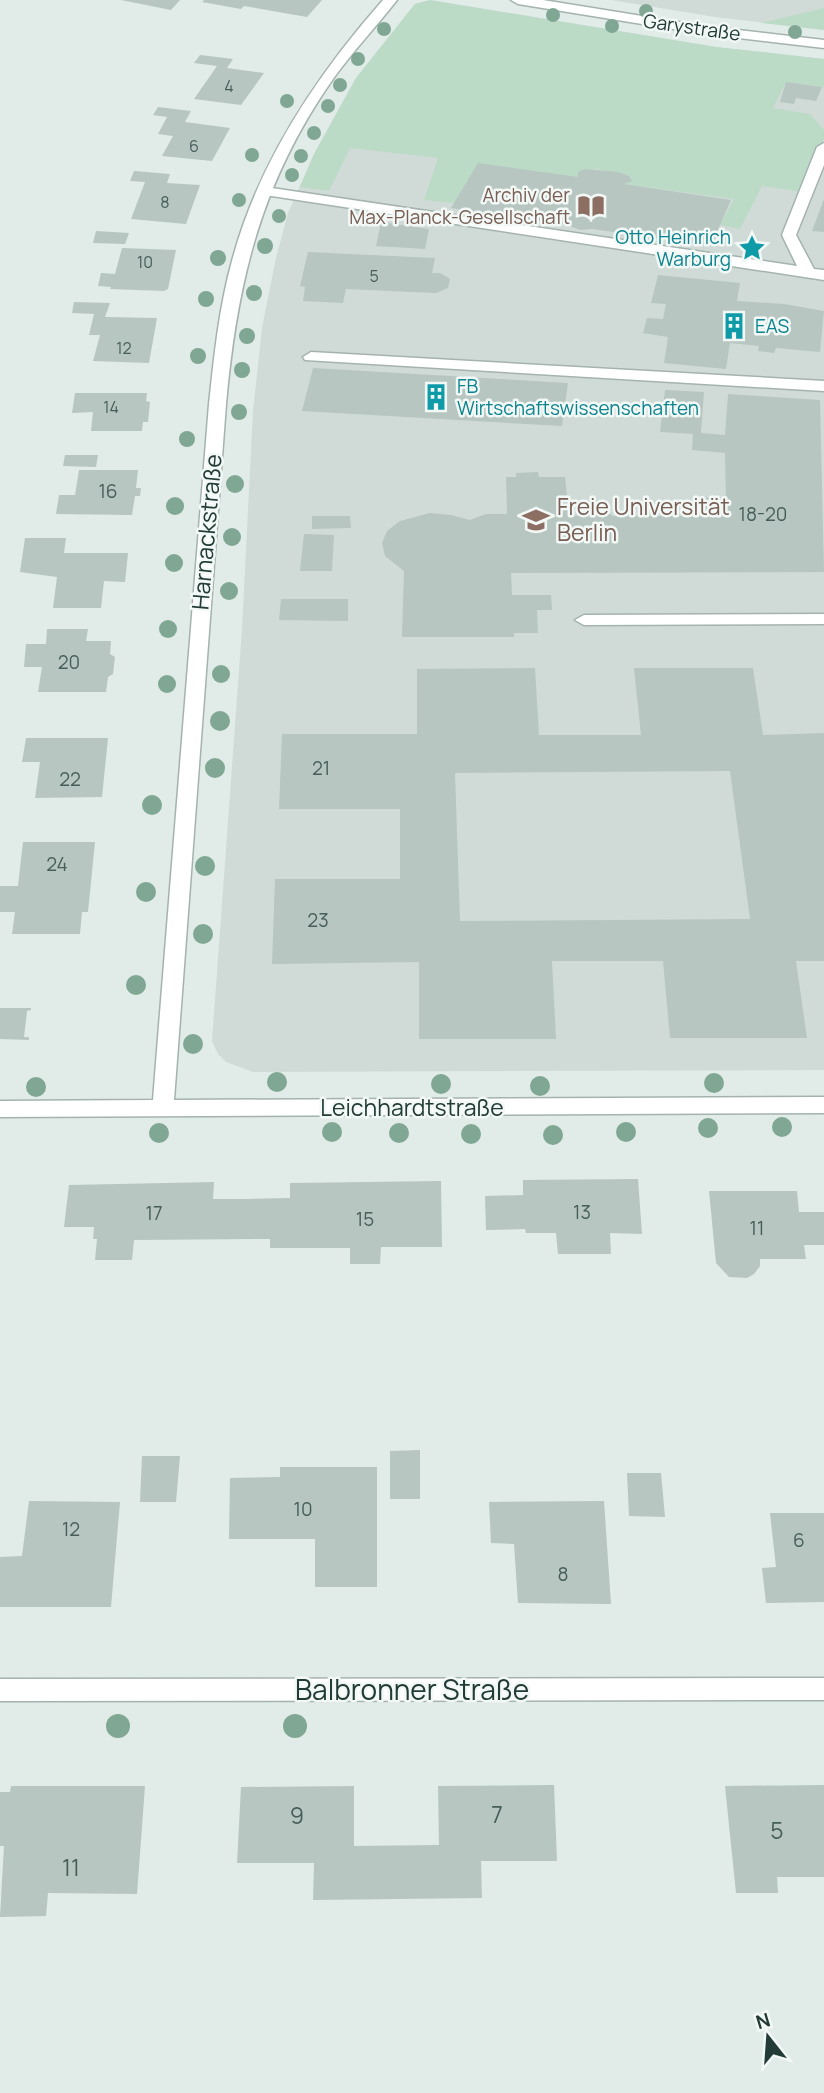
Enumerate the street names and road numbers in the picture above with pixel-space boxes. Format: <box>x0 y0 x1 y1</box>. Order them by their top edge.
street label: Garystraße <box>642 7 742 47</box>
street label: Harnackstraße <box>183 453 229 611</box>
street label: Leichhardtstraße <box>320 1091 504 1123</box>
street label: Balbronner Straße <box>295 1670 529 1708</box>

